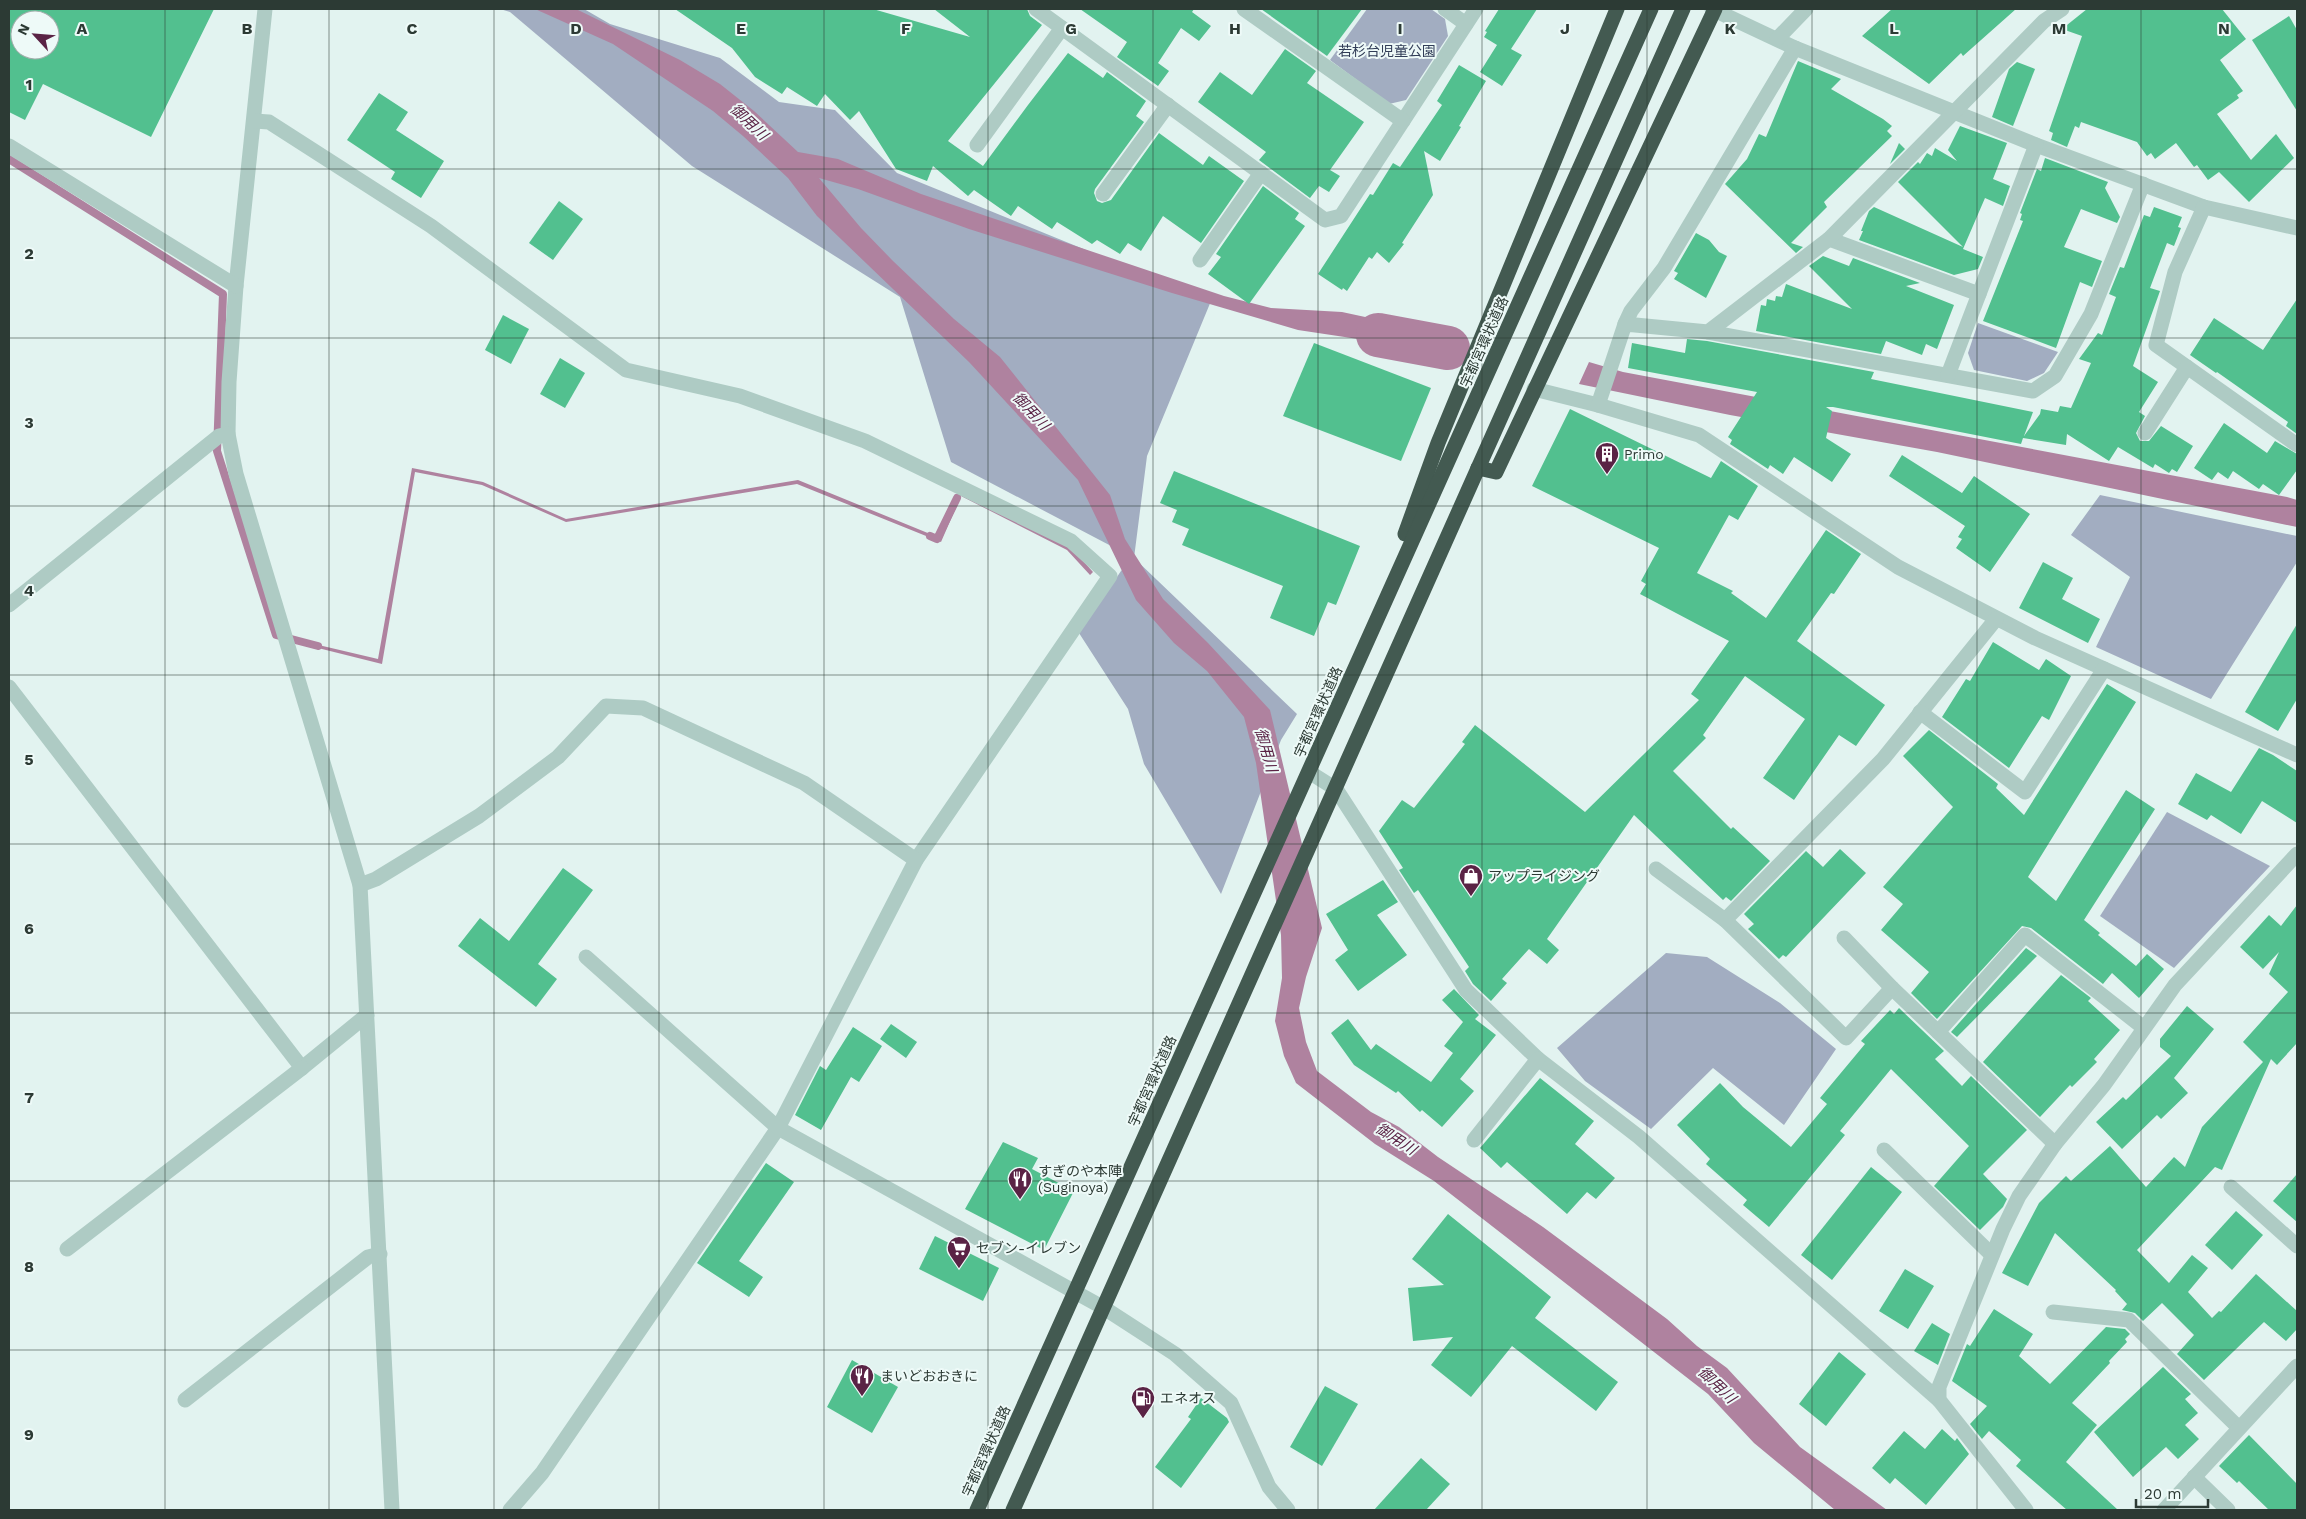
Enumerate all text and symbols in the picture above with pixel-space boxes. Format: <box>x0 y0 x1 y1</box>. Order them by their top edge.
north arrow <box>10 10 60 60</box>
text: A <box>77 19 88 38</box>
text: B <box>242 19 253 38</box>
text: C <box>407 19 418 38</box>
text: D <box>570 19 582 38</box>
text: E <box>736 19 746 38</box>
text: F <box>901 19 911 38</box>
text: G <box>1065 19 1077 38</box>
text: H <box>1229 19 1241 38</box>
text: I <box>1397 19 1403 38</box>
text: J <box>1560 19 1570 38</box>
text: K <box>1724 19 1736 38</box>
text: L <box>1889 19 1899 38</box>
text: M <box>2052 19 2066 38</box>
text: N <box>2218 19 2230 38</box>
text: N <box>14 21 33 37</box>
park label: 若杉台児童公園 <box>1338 43 1436 59</box>
text: 1 <box>26 75 32 94</box>
water label: 御用川 <box>726 100 773 145</box>
text: 2 <box>24 244 34 263</box>
street label: 宇都宮環状道路 <box>1457 294 1511 390</box>
water label: 御用川 <box>1009 388 1054 435</box>
text: 3 <box>24 413 34 432</box>
building icon: Primo <box>1594 441 1620 475</box>
place label: Primo <box>1624 446 1664 462</box>
text: 4 <box>24 581 34 600</box>
street label: 宇都宮環状道路 <box>1291 664 1345 760</box>
water label: 御用川 <box>1251 726 1281 776</box>
text: 5 <box>24 750 34 769</box>
shop icon: アップライジング <box>1458 863 1484 897</box>
place label: アップライジング <box>1488 868 1600 884</box>
text: 6 <box>24 919 34 938</box>
street label: 宇都宮環状道路 <box>1125 1033 1179 1129</box>
text: 7 <box>24 1088 34 1107</box>
water label: 御用川 <box>1372 1119 1421 1160</box>
place label: すぎのや本陣 (Suginoya) <box>1038 1163 1122 1195</box>
restaurant icon: すぎのや本陣 (Suginoya) <box>1007 1166 1033 1200</box>
supermarket icon: セブン-イレブン <box>946 1235 972 1269</box>
place label: セブン-イレブン <box>976 1240 1081 1256</box>
text: 8 <box>24 1257 34 1276</box>
restaurant icon: まいどおおきに <box>849 1363 875 1397</box>
water label: 御用川 <box>1695 1363 1741 1408</box>
place label: まいどおおきに <box>880 1368 978 1384</box>
fuel station icon: エネオス <box>1130 1385 1156 1419</box>
place label: エネオス <box>1160 1390 1216 1406</box>
street label: 宇都宮環状道路 <box>959 1403 1013 1499</box>
text: 9 <box>24 1425 34 1444</box>
scale bar <box>2136 1476 2208 1508</box>
text: 20 m <box>2144 1485 2182 1503</box>

